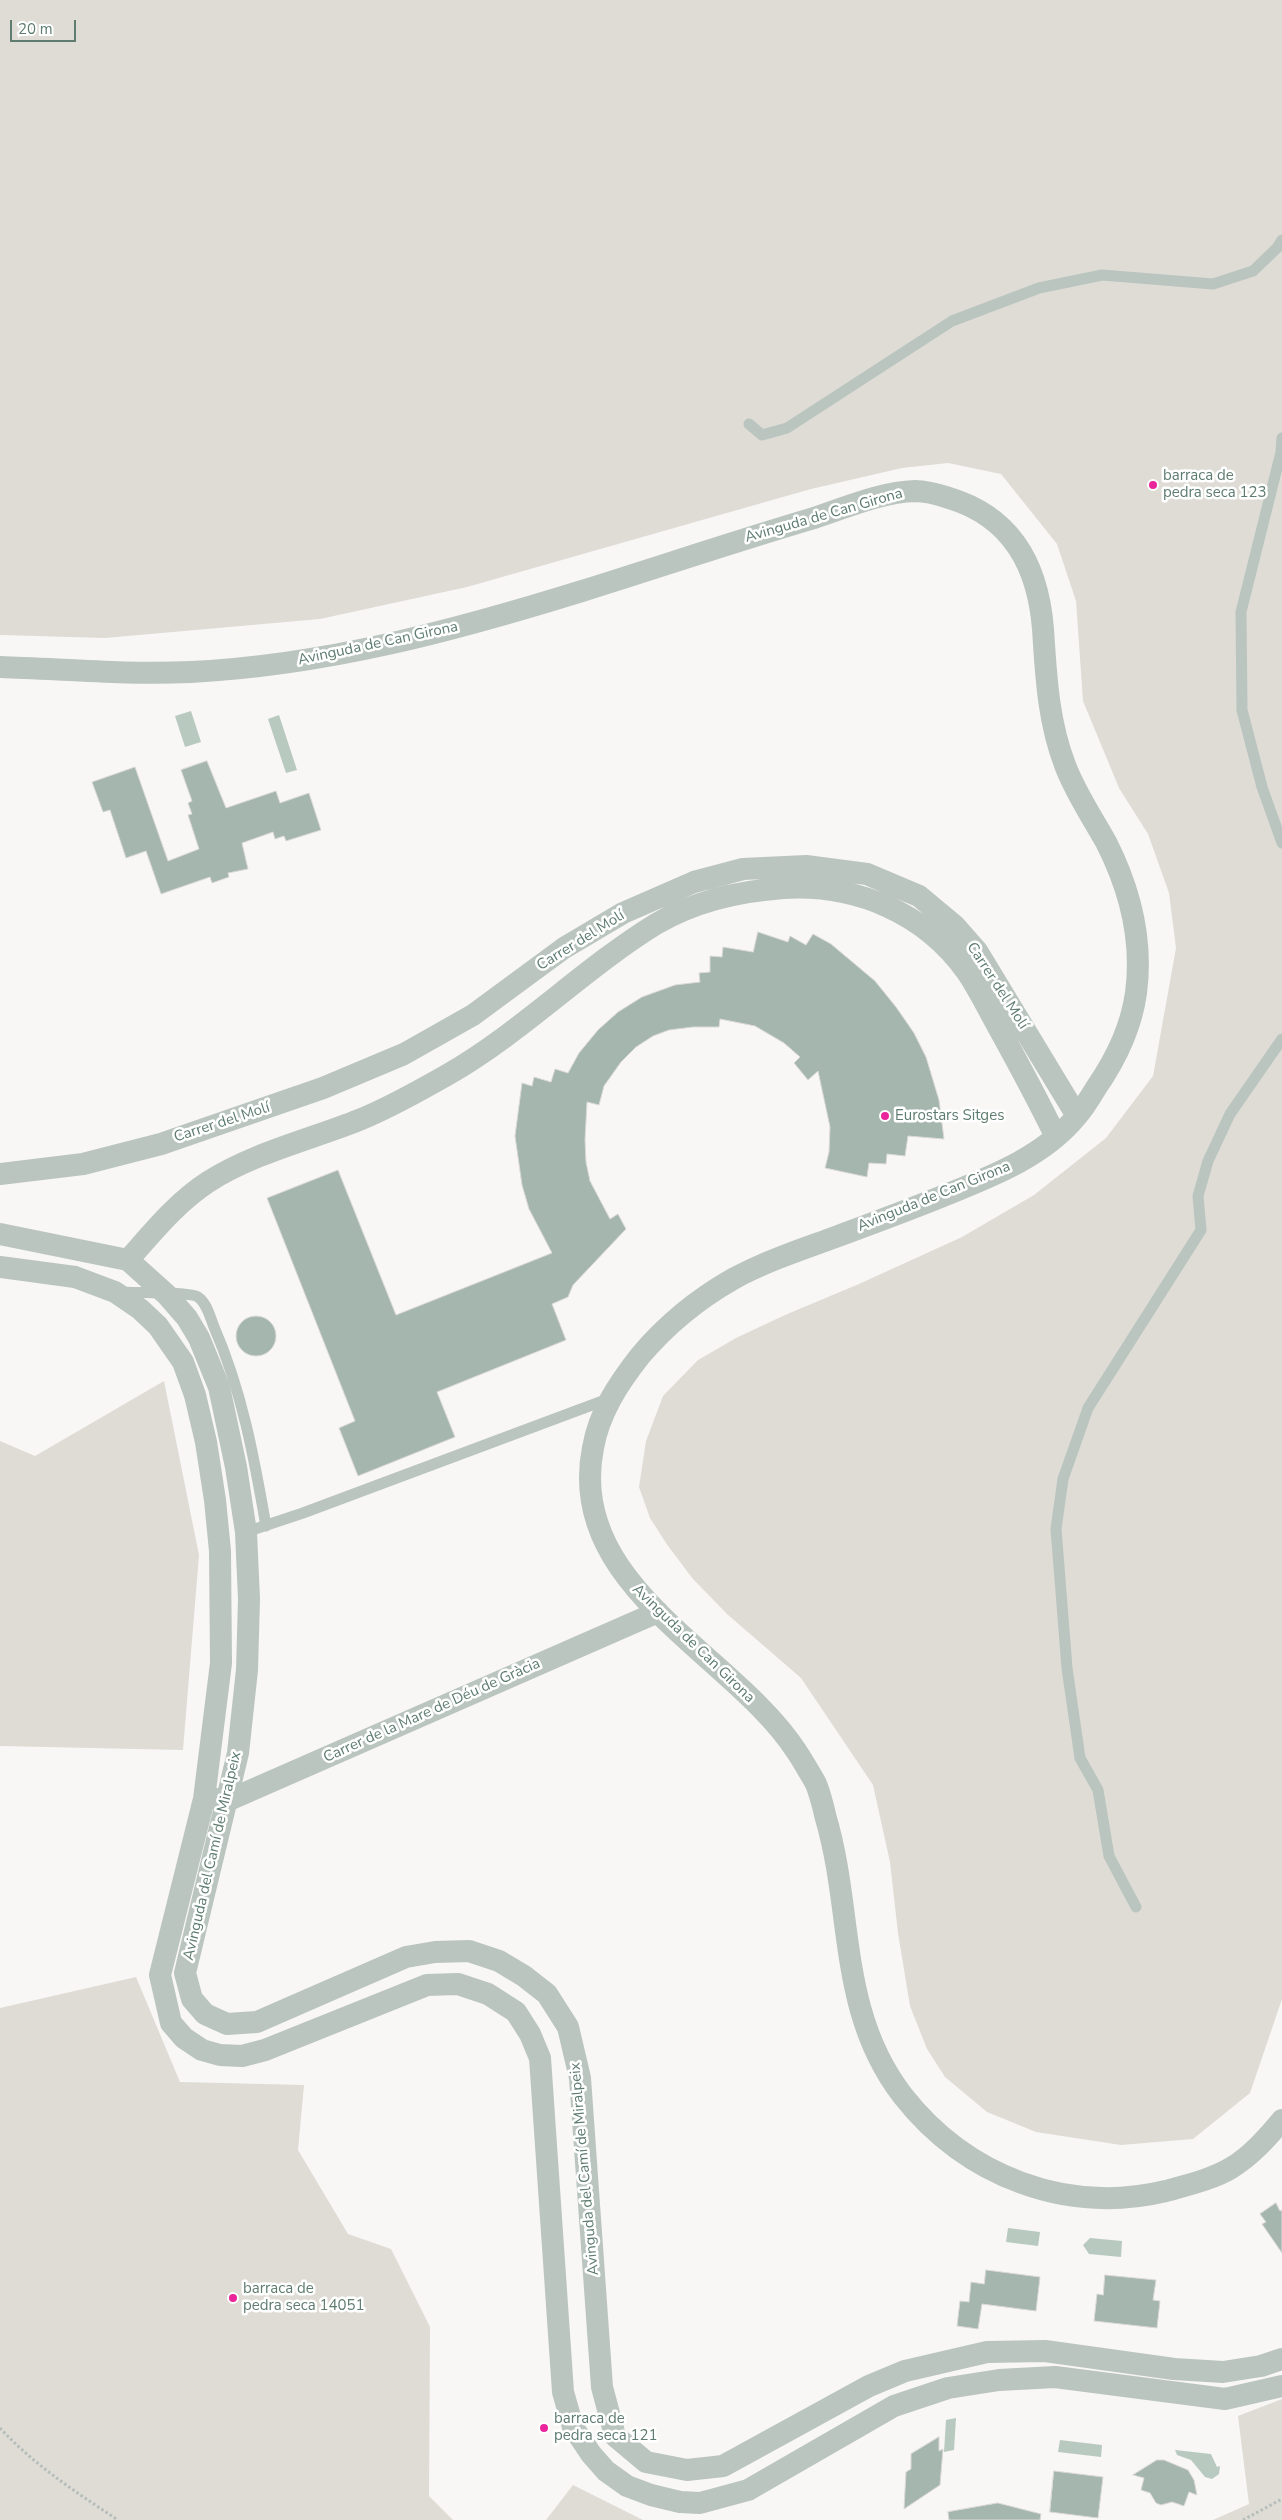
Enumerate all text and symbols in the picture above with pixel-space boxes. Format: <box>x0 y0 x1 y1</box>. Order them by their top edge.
scale bar <box>12 10 79 42</box>
text: 20 m <box>18 19 53 39</box>
place label: barraca de pedra seca 123 <box>1163 467 1266 502</box>
marker: barraca de pedra seca 123 <box>1147 479 1159 491</box>
street label: Avinguda de Can Girona <box>743 485 905 547</box>
street label: Avinguda de Can Girona <box>296 618 460 670</box>
street label: Carrer del Molí <box>534 907 628 975</box>
street label: Carrer del Molí <box>962 939 1032 1033</box>
street label: Carrer del Molí <box>172 1099 272 1147</box>
place label: Eurostars Sitges <box>895 1107 1004 1125</box>
marker: Eurostars Sitges <box>879 1110 891 1122</box>
street label: Avinguda de Can Girona <box>855 1158 1013 1236</box>
street label: Avinguda de Can Girona <box>628 1581 758 1707</box>
street label: Carrer de la Mare de Déu de Gràcia <box>321 1655 543 1767</box>
street label: Avinguda del Camí de Miralpeix <box>180 1750 246 1962</box>
street label: Avinguda del Camí de Miralpeix <box>567 2062 603 2276</box>
place label: barraca de pedra seca 14051 <box>243 2280 364 2315</box>
marker: barraca de pedra seca 14051 <box>227 2292 239 2304</box>
place label: barraca de pedra seca 121 <box>554 2410 657 2445</box>
marker: barraca de pedra seca 121 <box>538 2422 550 2434</box>

